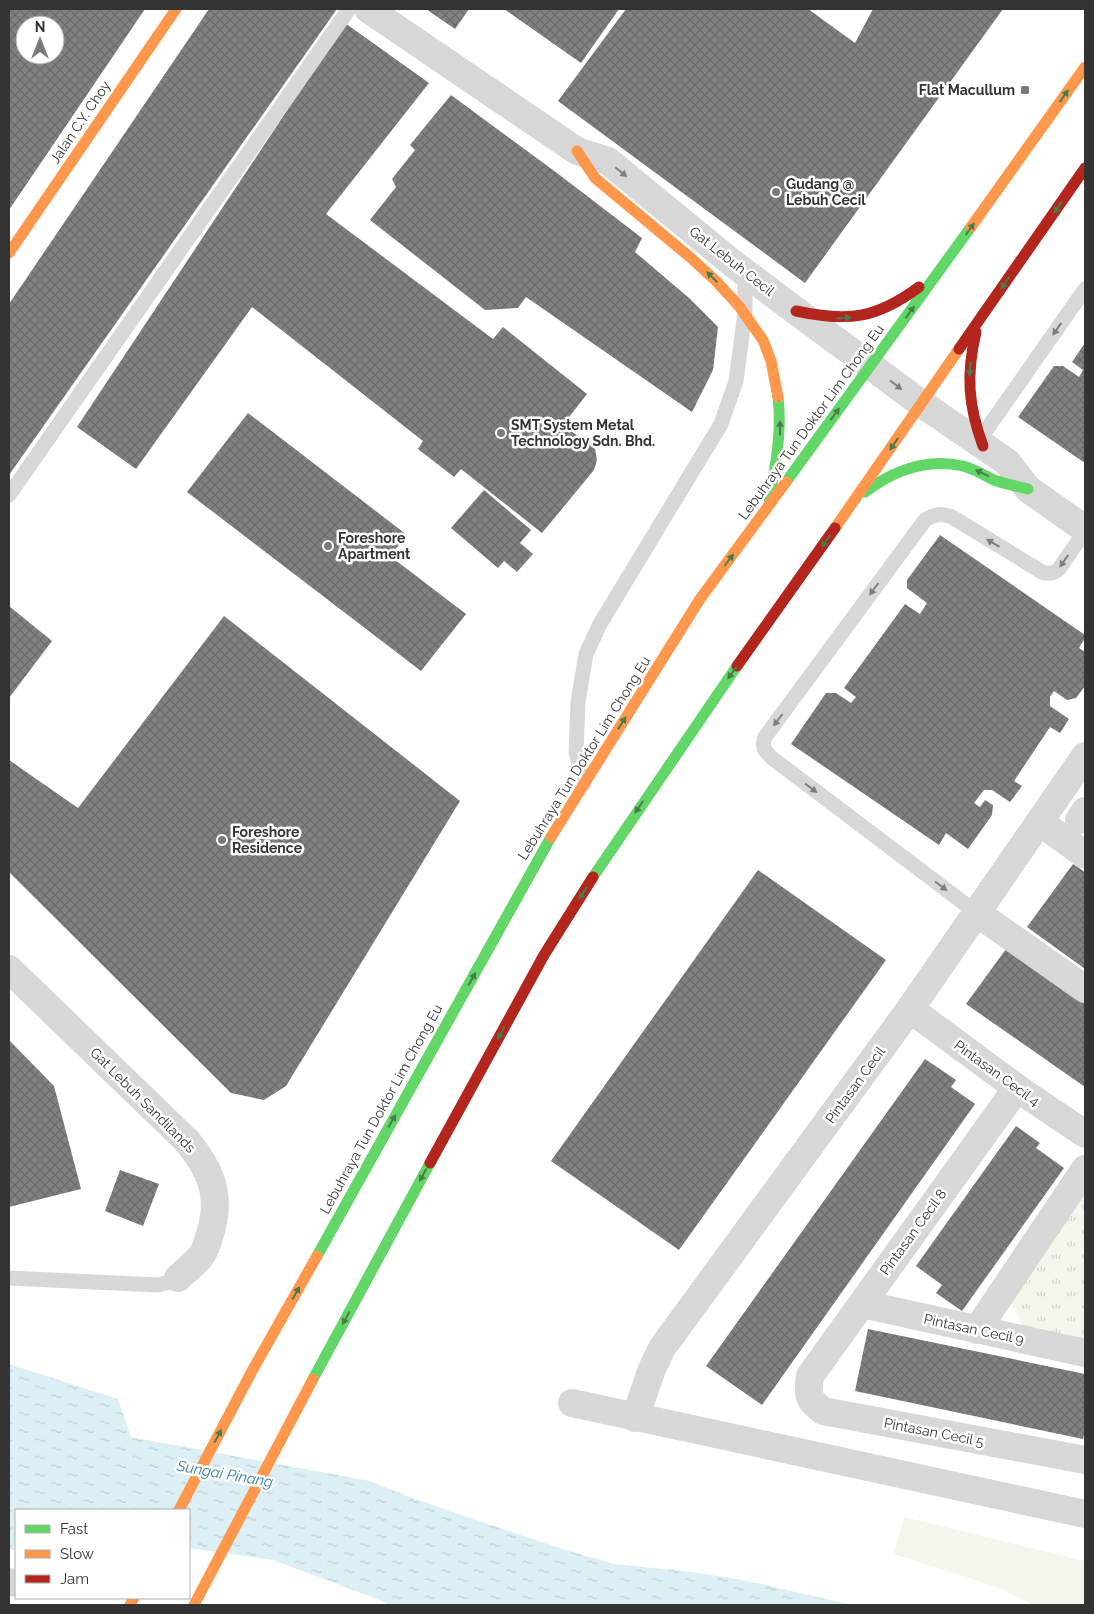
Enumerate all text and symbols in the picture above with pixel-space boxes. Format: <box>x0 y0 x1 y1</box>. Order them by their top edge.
north arrow <box>15 15 65 65</box>
text: N <box>35 19 45 35</box>
street label: Jalan C.Y. Choy <box>46 77 114 166</box>
place label: Flat Macullum <box>919 82 1015 98</box>
marker: Flat Macullum <box>1019 84 1031 96</box>
one-way arrow <box>1059 89 1069 103</box>
one-way arrow <box>614 166 627 177</box>
place label: Gudang @ Lebuh Cecil <box>786 176 866 208</box>
marker: Gudang @ Lebuh Cecil <box>770 186 782 198</box>
one-way arrow <box>1053 200 1063 214</box>
one-way arrow <box>965 222 975 235</box>
street label: Gat Lebuh Cecil <box>686 223 778 299</box>
one-way arrow <box>706 271 718 283</box>
one-way arrow <box>1000 277 1010 290</box>
one-way arrow <box>904 306 915 319</box>
one-way arrow <box>836 313 852 321</box>
street label: Lebuhraya Tun Doktor Lim Chong Eu <box>735 321 887 523</box>
one-way arrow <box>1052 322 1062 336</box>
one-way arrow <box>965 361 973 377</box>
one-way arrow <box>889 380 903 390</box>
one-way arrow <box>830 407 840 421</box>
place label: SMT System Metal Technology Sdn. Bhd. <box>511 417 655 449</box>
one-way arrow <box>776 420 784 436</box>
marker: SMT System Metal Technology Sdn. Bhd. <box>495 427 507 439</box>
one-way arrow <box>889 437 899 451</box>
one-way arrow <box>975 469 989 477</box>
place label: Foreshore Apartment <box>338 530 411 562</box>
one-way arrow <box>821 534 831 548</box>
one-way arrow <box>987 538 1000 547</box>
marker: Foreshore Apartment <box>322 540 334 552</box>
one-way arrow <box>724 553 734 567</box>
one-way arrow <box>1059 554 1069 568</box>
one-way arrow <box>869 582 880 595</box>
street label: Lebuhraya Tun Doktor Lim Chong Eu <box>514 653 654 863</box>
one-way arrow <box>727 667 737 680</box>
one-way arrow <box>773 713 783 726</box>
one-way arrow <box>617 716 627 729</box>
one-way arrow <box>804 782 817 793</box>
one-way arrow <box>635 800 644 814</box>
place label: Foreshore Residence <box>232 824 303 856</box>
marker: Foreshore Residence <box>216 834 228 846</box>
one-way arrow <box>934 880 947 891</box>
one-way arrow <box>579 886 588 899</box>
one-way arrow <box>468 972 476 987</box>
street label: Lebuhraya Tun Doktor Lim Chong Eu <box>317 1002 445 1216</box>
one-way arrow <box>497 1025 505 1040</box>
street label: Pintasan Cecil 4 <box>951 1037 1043 1109</box>
street label: Pintasan Cecil <box>822 1043 888 1126</box>
street label: Gat Lebuh Sandilands <box>87 1044 199 1156</box>
one-way arrow <box>388 1113 396 1128</box>
one-way arrow <box>419 1169 428 1182</box>
street label: Pintasan Cecil 8 <box>877 1186 949 1278</box>
one-way arrow <box>291 1287 300 1300</box>
one-way arrow <box>342 1311 350 1325</box>
street label: Pintasan Cecil 9 <box>922 1311 1026 1347</box>
street label: Pintasan Cecil 5 <box>883 1414 986 1450</box>
one-way arrow <box>214 1429 222 1443</box>
water label: Sungai Pinang <box>175 1457 275 1491</box>
legend <box>15 1509 190 1599</box>
text: Fast <box>60 1520 88 1538</box>
text: Slow <box>60 1545 94 1563</box>
text: Jam <box>60 1570 89 1588</box>

